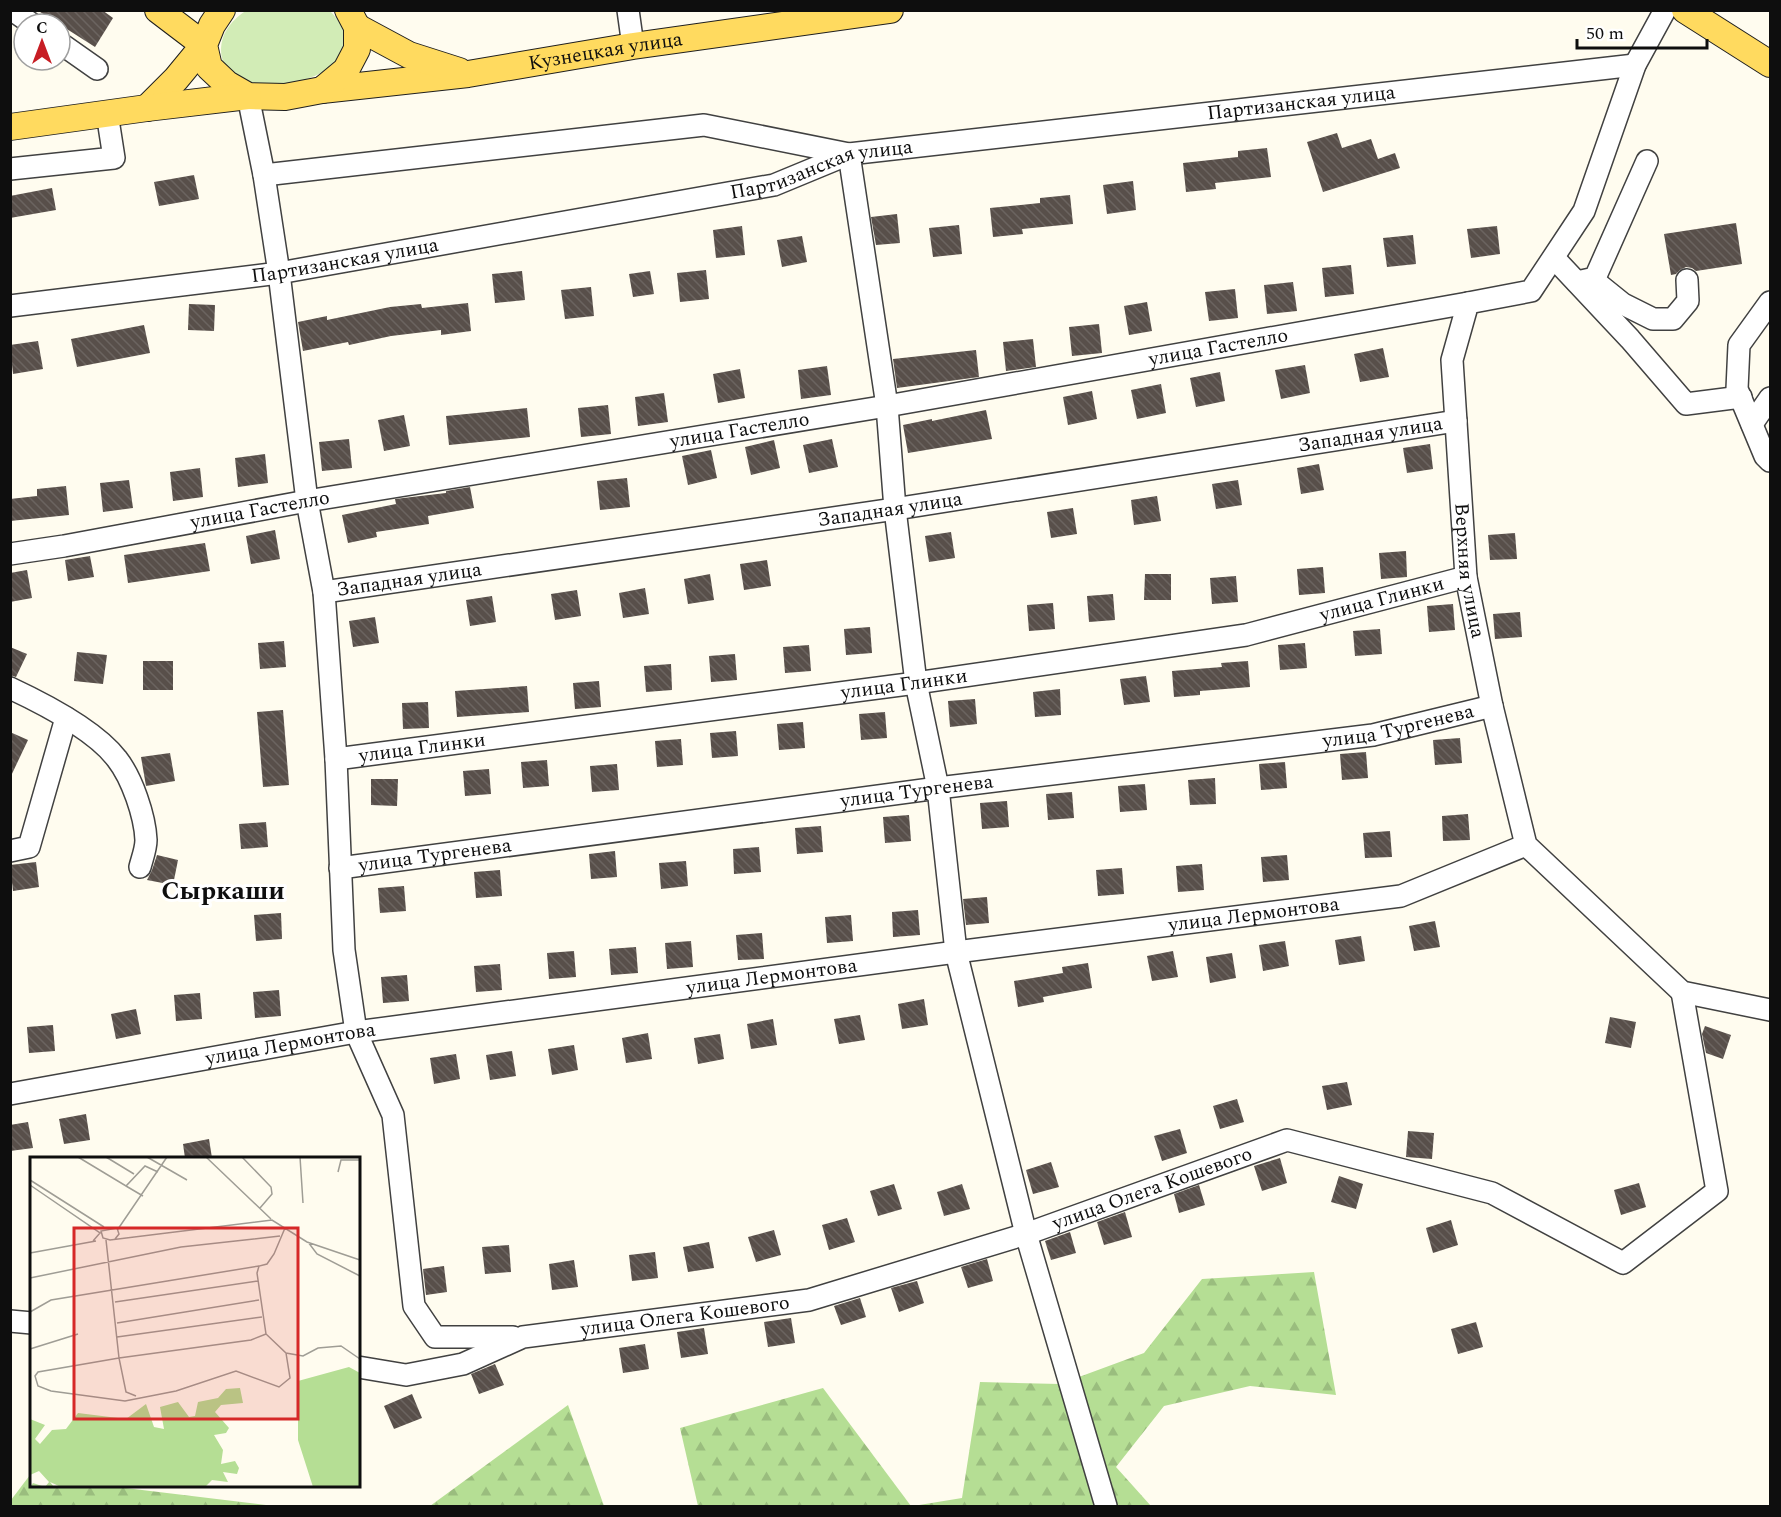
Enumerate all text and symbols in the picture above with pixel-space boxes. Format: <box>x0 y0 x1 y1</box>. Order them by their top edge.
north arrow <box>12 12 72 72</box>
scale bar <box>1577 12 1708 50</box>
text: С <box>36 16 48 40</box>
text: 50 m <box>1586 20 1624 47</box>
street label: Кузнецкая улица <box>526 24 685 79</box>
street label: Партизанская улица <box>1205 77 1397 128</box>
street label: Партизанская улица <box>727 132 914 208</box>
street label: Партизанская улица <box>250 230 441 291</box>
street label: улица Гастелло <box>1145 320 1290 375</box>
street label: улица Гастелло <box>667 404 812 457</box>
street label: Западная улица <box>1296 408 1445 461</box>
street label: улица Гастелло <box>187 483 332 537</box>
street label: Западная улица <box>816 484 965 535</box>
street label: Верхняя улица <box>1446 502 1493 641</box>
street label: Западная улица <box>335 554 484 605</box>
street label: улица Глинки <box>1316 568 1447 630</box>
street label: улица Глинки <box>838 661 969 708</box>
street label: улица Тургенева <box>1320 696 1477 756</box>
street label: улица Глинки <box>356 725 487 771</box>
street label: улица Тургенева <box>838 766 995 816</box>
street label: улица Тургенева <box>356 830 514 880</box>
district label: Сыркаши <box>161 871 285 911</box>
street label: улица Лермонтова <box>1166 889 1341 940</box>
street label: улица Лермонтова <box>683 950 859 1003</box>
street label: улица Лермонтова <box>202 1015 378 1074</box>
street label: улица Олега Кошевого <box>1047 1139 1256 1239</box>
inset map <box>30 1157 360 1487</box>
street label: улица Олега Кошевого <box>578 1288 791 1345</box>

